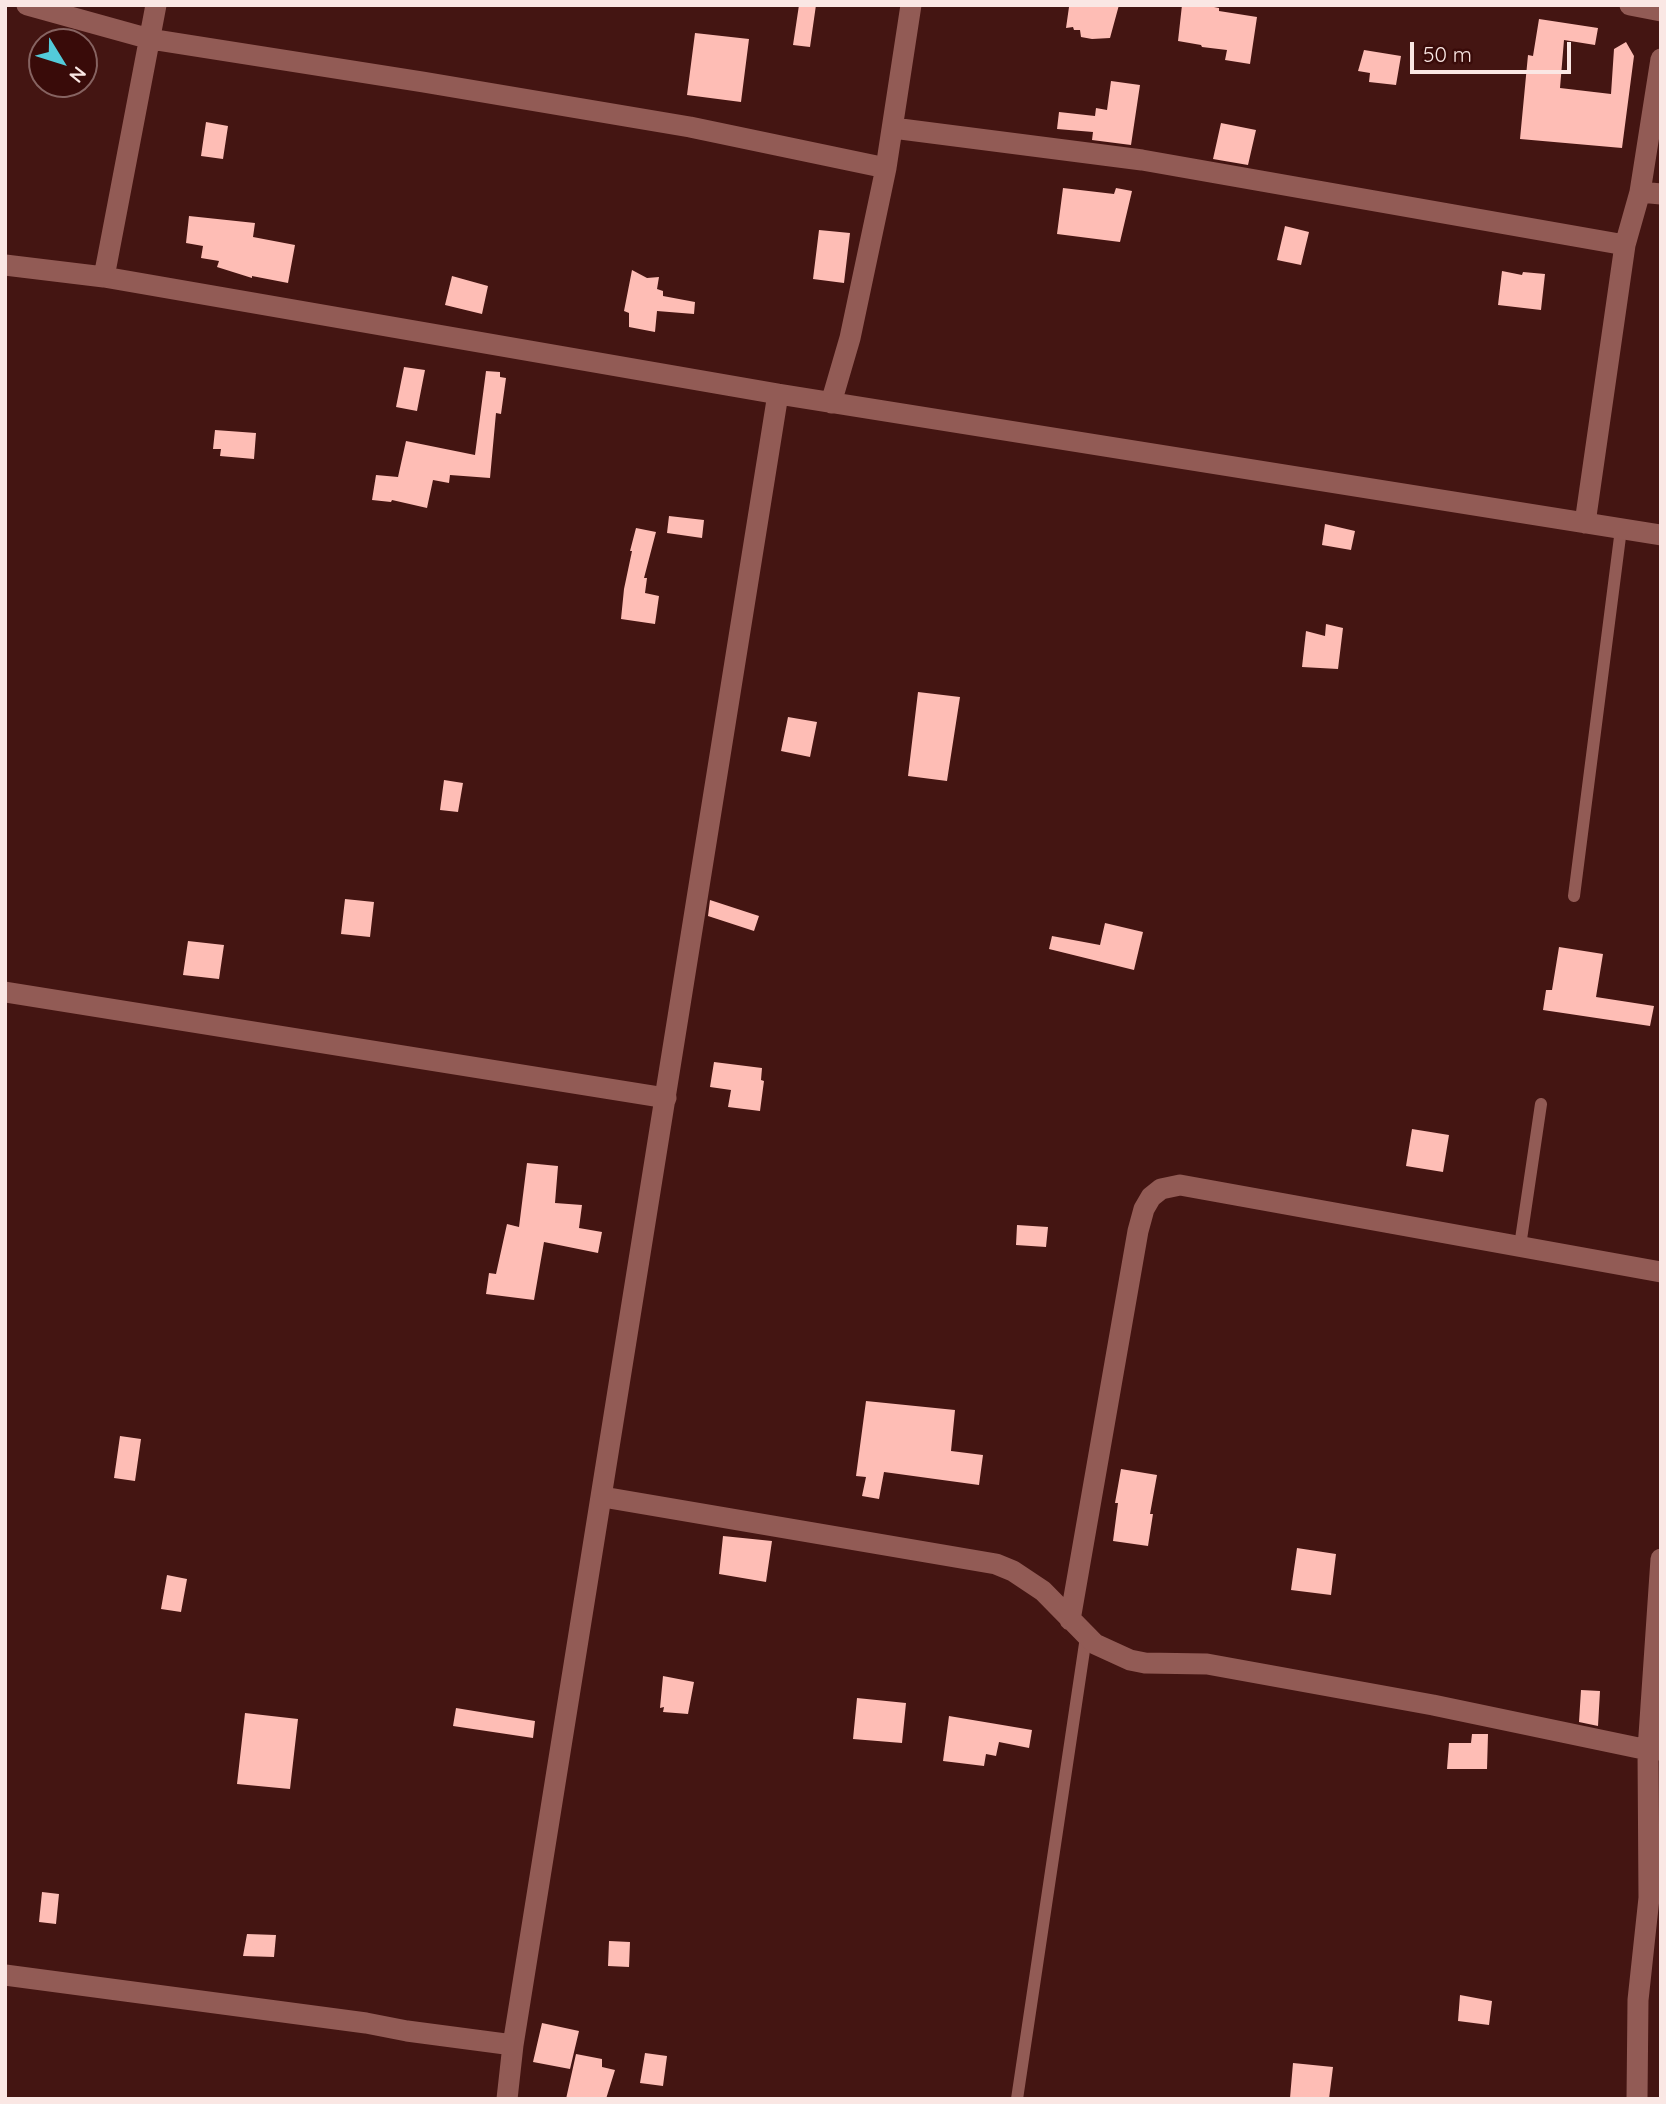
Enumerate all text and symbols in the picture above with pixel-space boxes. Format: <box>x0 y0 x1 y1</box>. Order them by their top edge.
north arrow <box>28 28 98 98</box>
scale bar <box>1414 28 1575 72</box>
text: 50 m <box>1423 41 1472 67</box>
text: N <box>64 62 92 88</box>

